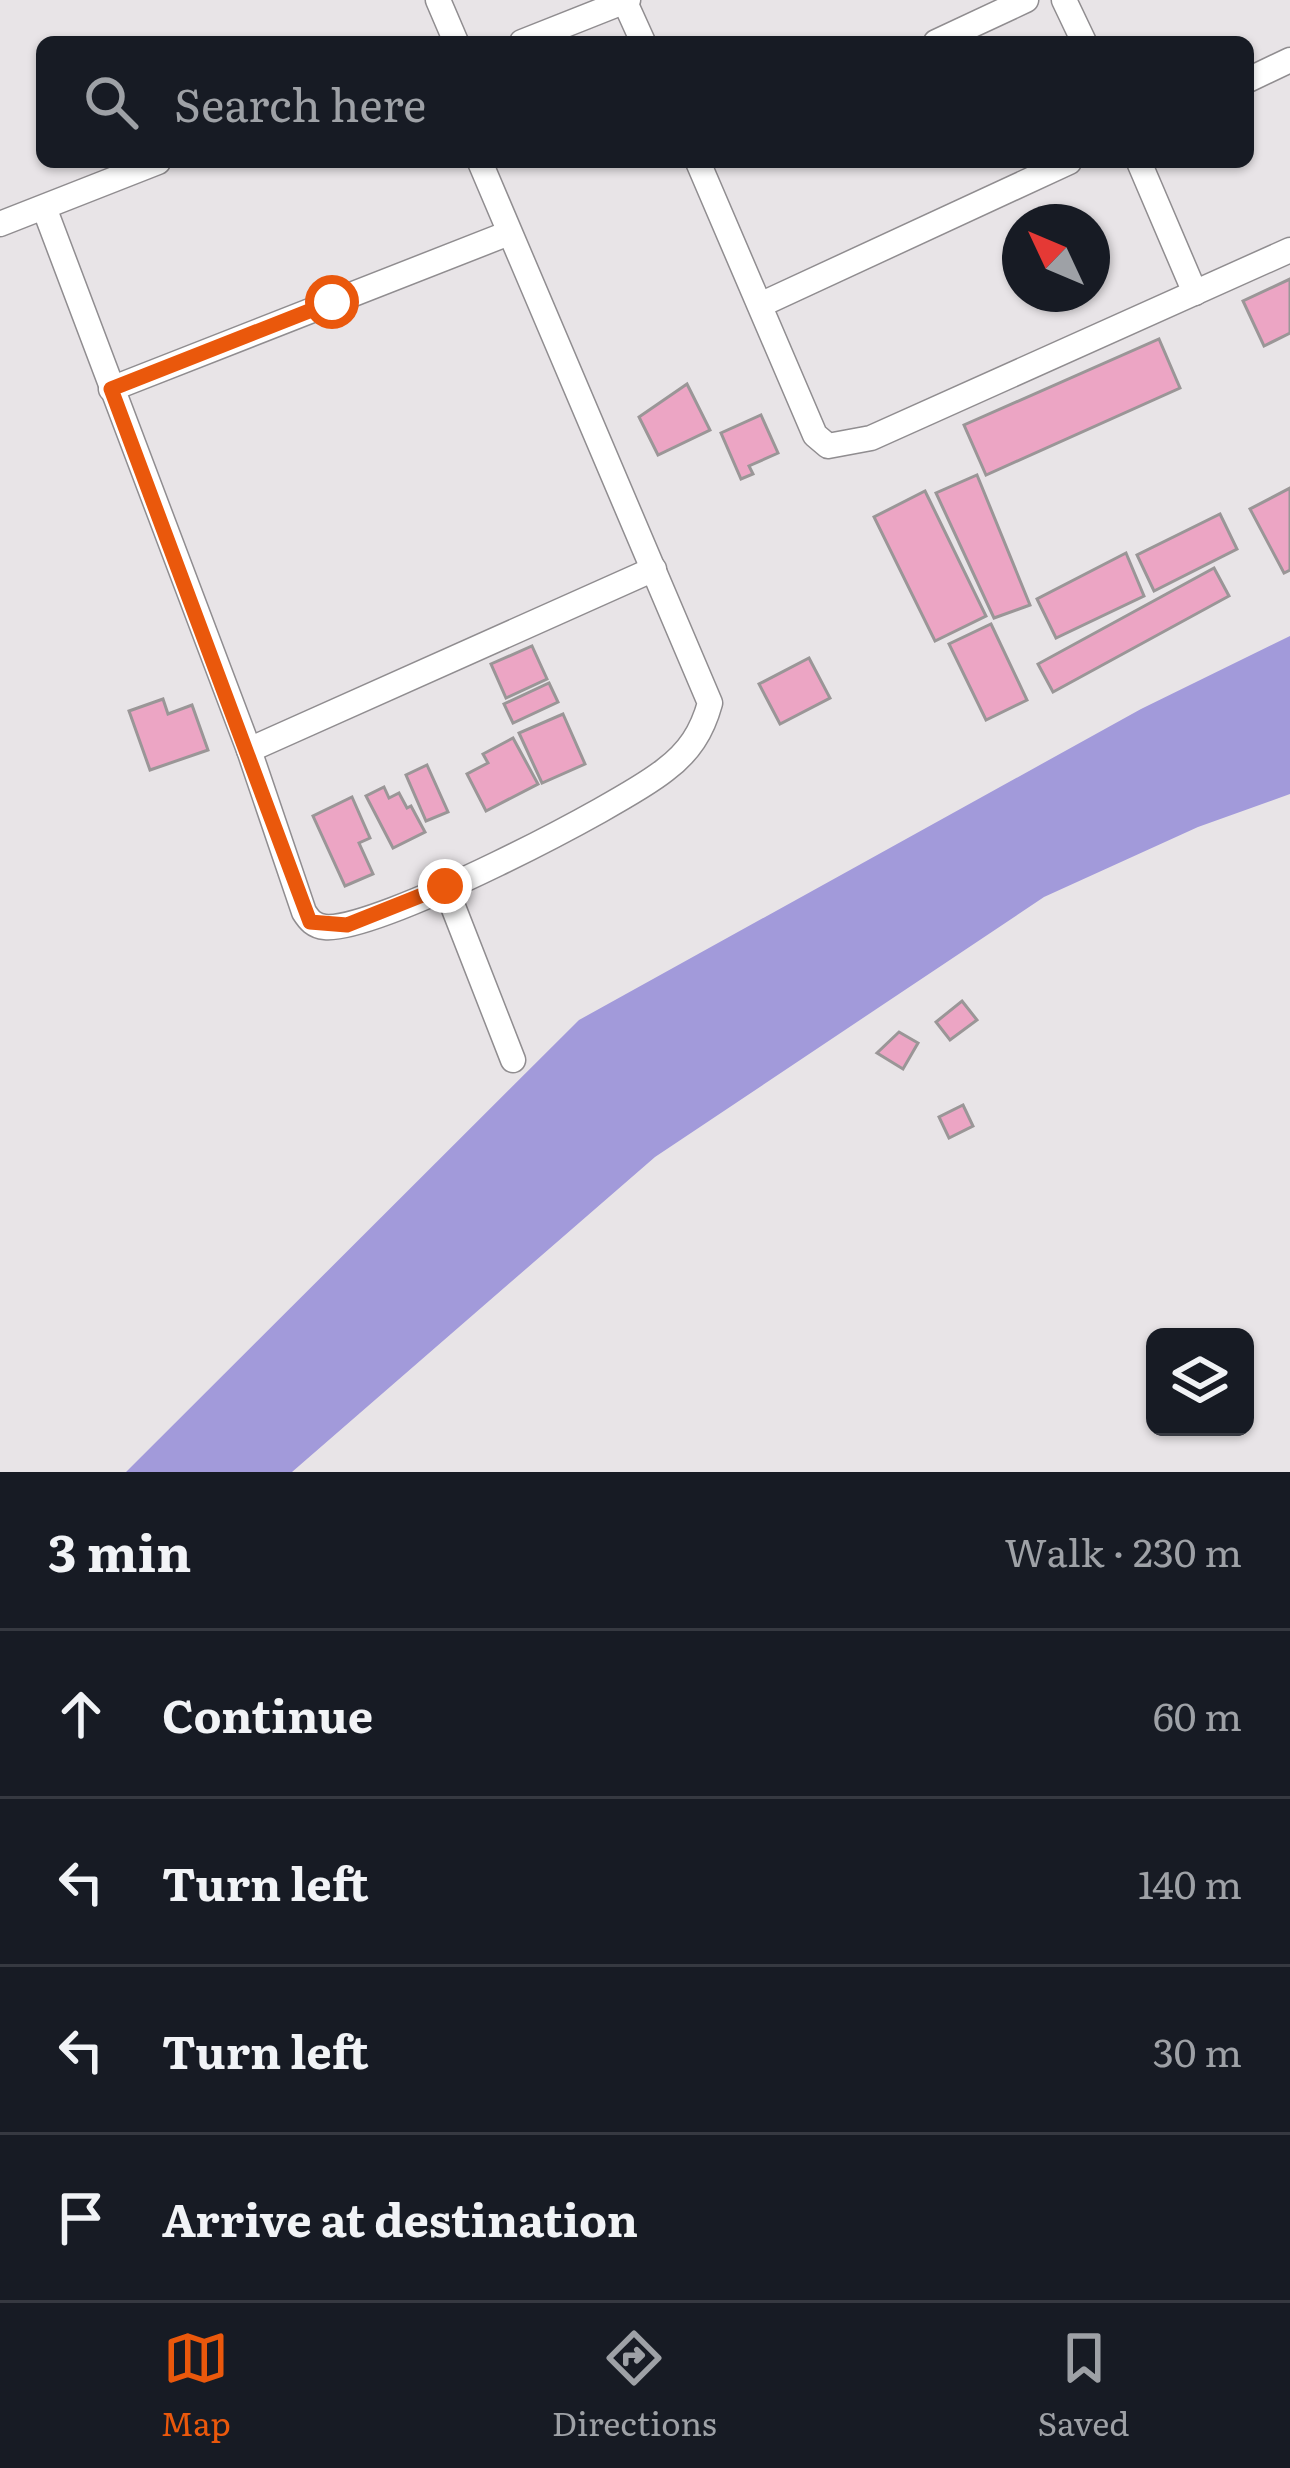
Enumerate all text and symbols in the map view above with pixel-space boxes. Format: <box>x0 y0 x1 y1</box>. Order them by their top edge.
search box <box>36 36 1254 168</box>
icon: search <box>78 69 144 135</box>
text: Search here <box>174 69 426 136</box>
north arrow <box>1002 204 1110 312</box>
route start <box>305 275 359 329</box>
route end <box>418 859 472 913</box>
map controls <box>1146 1328 1254 1436</box>
button: layers <box>1146 1328 1254 1436</box>
text: 3 min <box>48 1512 192 1588</box>
text: Walk · 230 m <box>1004 1521 1242 1579</box>
text: Continue <box>162 1680 373 1747</box>
icon: ahead <box>48 1681 114 1747</box>
text: 60 m <box>1153 1685 1242 1743</box>
text: Turn left <box>162 1848 369 1915</box>
icon: left <box>48 1849 114 1915</box>
text: 140 m <box>1138 1853 1242 1911</box>
text: Turn left <box>162 2016 369 2083</box>
icon: left <box>48 2017 114 2083</box>
text: 30 m <box>1153 2021 1242 2079</box>
text: Arrive at destination <box>162 2184 638 2251</box>
icon: arrive <box>48 2185 114 2251</box>
tab: Map <box>160 2325 231 2446</box>
tab: Directions <box>552 2325 717 2446</box>
tab: Saved <box>1038 2325 1130 2446</box>

